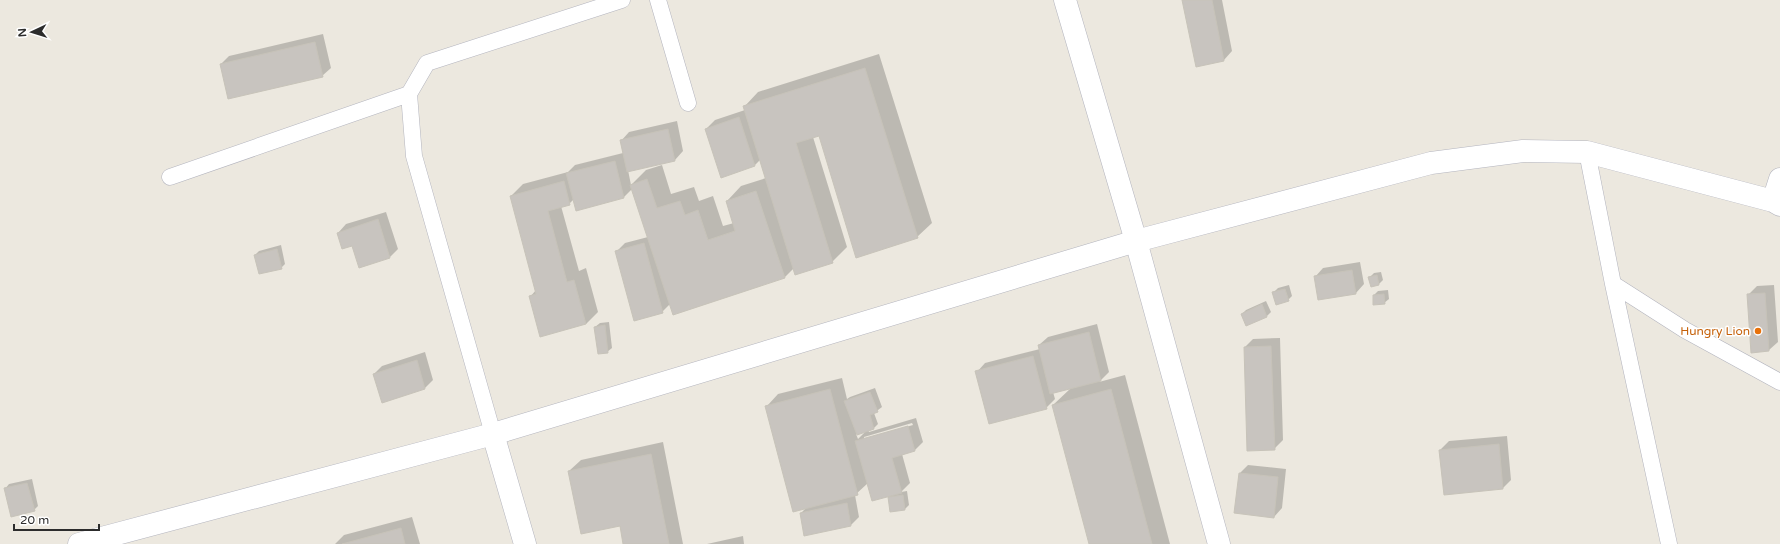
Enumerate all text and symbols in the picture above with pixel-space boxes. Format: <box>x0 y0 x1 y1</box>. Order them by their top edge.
north arrow <box>12 12 52 52</box>
text: N <box>16 28 29 38</box>
place label: Hungry Lion <box>1680 324 1750 338</box>
marker: Hungry Lion <box>1753 326 1763 336</box>
scale bar <box>14 506 99 532</box>
text: 20 m <box>20 513 49 527</box>

